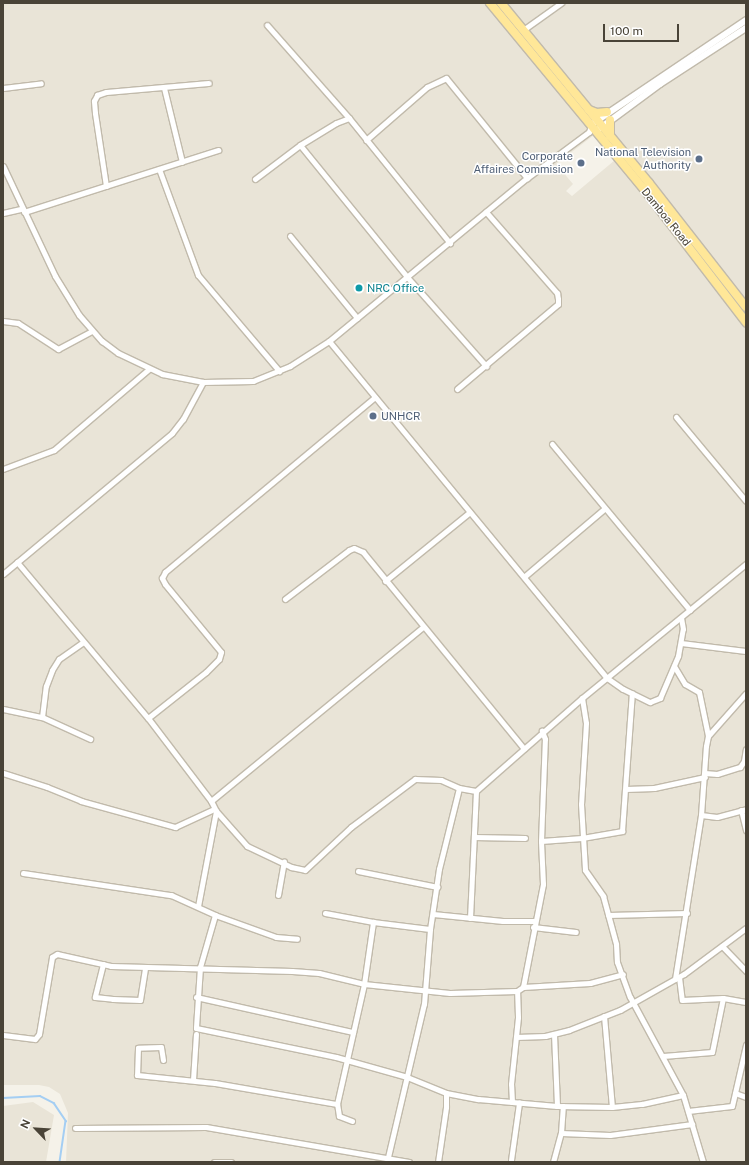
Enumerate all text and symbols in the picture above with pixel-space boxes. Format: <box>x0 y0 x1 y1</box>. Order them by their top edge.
scale bar <box>605 16 681 42</box>
text: 100 m <box>610 24 643 38</box>
place label: National Television Authority <box>595 146 691 172</box>
place label: Corporate Affaires Commision <box>473 150 573 176</box>
marker: National Television Authority <box>694 154 704 164</box>
marker: Corporate Affaires Commision <box>576 158 586 168</box>
street label: Damboa Road <box>639 185 693 249</box>
place label: NRC Office <box>367 281 424 295</box>
marker: NRC Office <box>354 283 364 293</box>
place label: UNHCR <box>381 409 420 423</box>
marker: UNHCR <box>368 411 378 421</box>
north arrow <box>16 1109 56 1149</box>
text: N <box>18 1117 32 1130</box>

